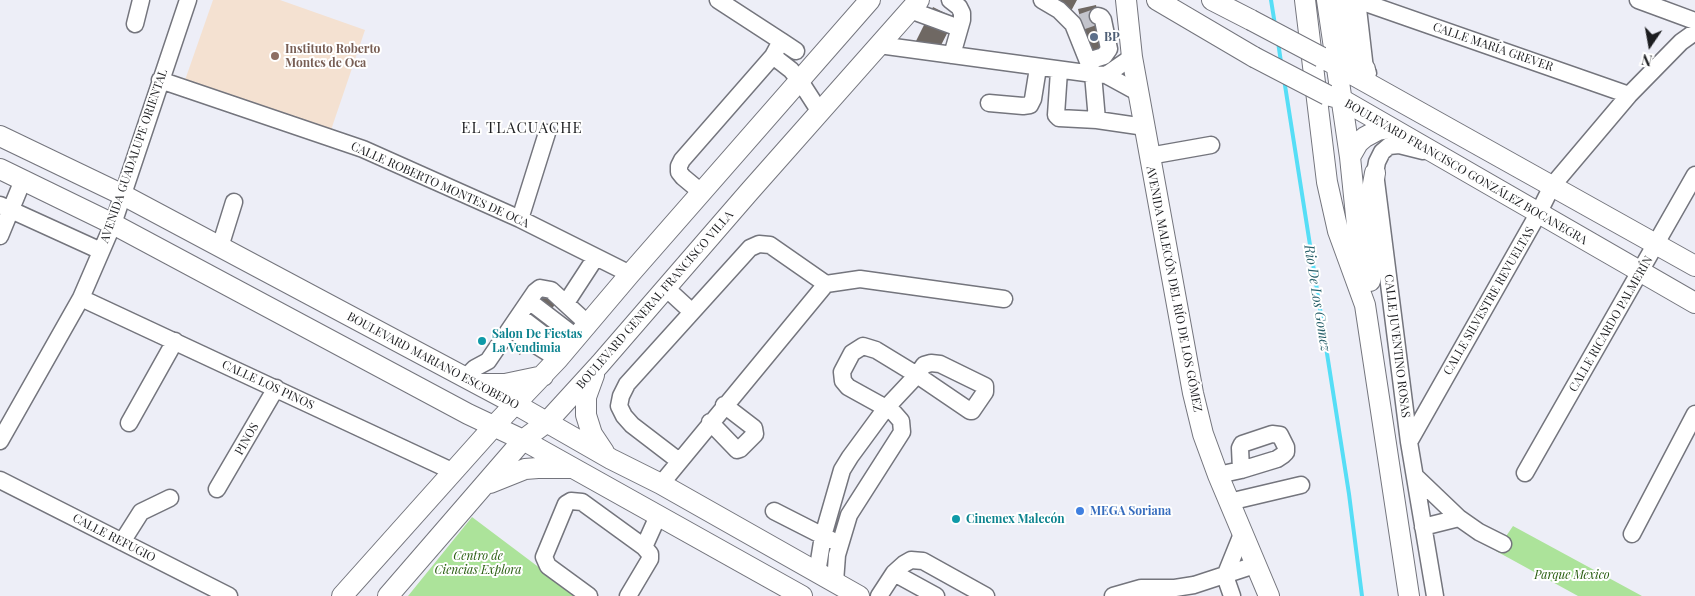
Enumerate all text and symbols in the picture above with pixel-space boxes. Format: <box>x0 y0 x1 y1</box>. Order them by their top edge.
street label: CALLE MARÍA GREVER <box>1431 20 1555 74</box>
north arrow <box>1625 20 1675 70</box>
place label: BP <box>1104 30 1120 44</box>
marker: BP <box>1088 31 1100 43</box>
place label: Instituto Roberto Montes de Oca <box>285 42 380 70</box>
marker: Instituto Roberto Montes de Oca <box>269 50 281 62</box>
text: N <box>1640 50 1654 71</box>
street label: AVENIDA GUADALUPE ORIENTAL <box>97 67 171 245</box>
street label: BOULEVARD FRANCISCO GONZÁLEZ BOCANEGRA <box>1342 96 1590 248</box>
district label: EL TLACUACHE <box>460 119 584 137</box>
street label: CALLE ROBERTO MONTES DE OCA <box>349 139 531 231</box>
street label: AVENIDA MALECÓN DEL RÍO DE LOS GÓMEZ <box>1143 165 1205 413</box>
street label: BOULEVARD GENERAL FRANCISCO VILLA <box>574 208 736 392</box>
street label: CALLE SILVESTRE REVUELTAS <box>1441 224 1537 378</box>
water label: Rio De Los Gomez <box>1300 243 1334 353</box>
street label: CALLE RICARDO PALMERÍN <box>1566 253 1656 395</box>
street label: CALLE JUVENTINO ROSAS <box>1381 273 1413 419</box>
street label: BOULEVARD MARIANO ESCOBEDO <box>345 309 521 413</box>
place label: Salon De Fiestas La Vendimia <box>492 327 582 355</box>
marker: Salon De Fiestas La Vendimia <box>476 335 488 347</box>
street label: CALLE LOS PINOS <box>220 357 316 413</box>
street label: PINOS <box>232 420 262 458</box>
place label: MEGA Soriana <box>1090 504 1171 518</box>
marker: MEGA Soriana <box>1074 505 1086 517</box>
street label: CALLE REFUGIO <box>70 511 158 565</box>
place label: Cinemex Malecón <box>966 512 1065 526</box>
marker: Cinemex Malecón <box>950 513 962 525</box>
park label: Centro de Ciencias Explora <box>434 549 522 577</box>
park label: Parque Mexico <box>1534 568 1610 582</box>

